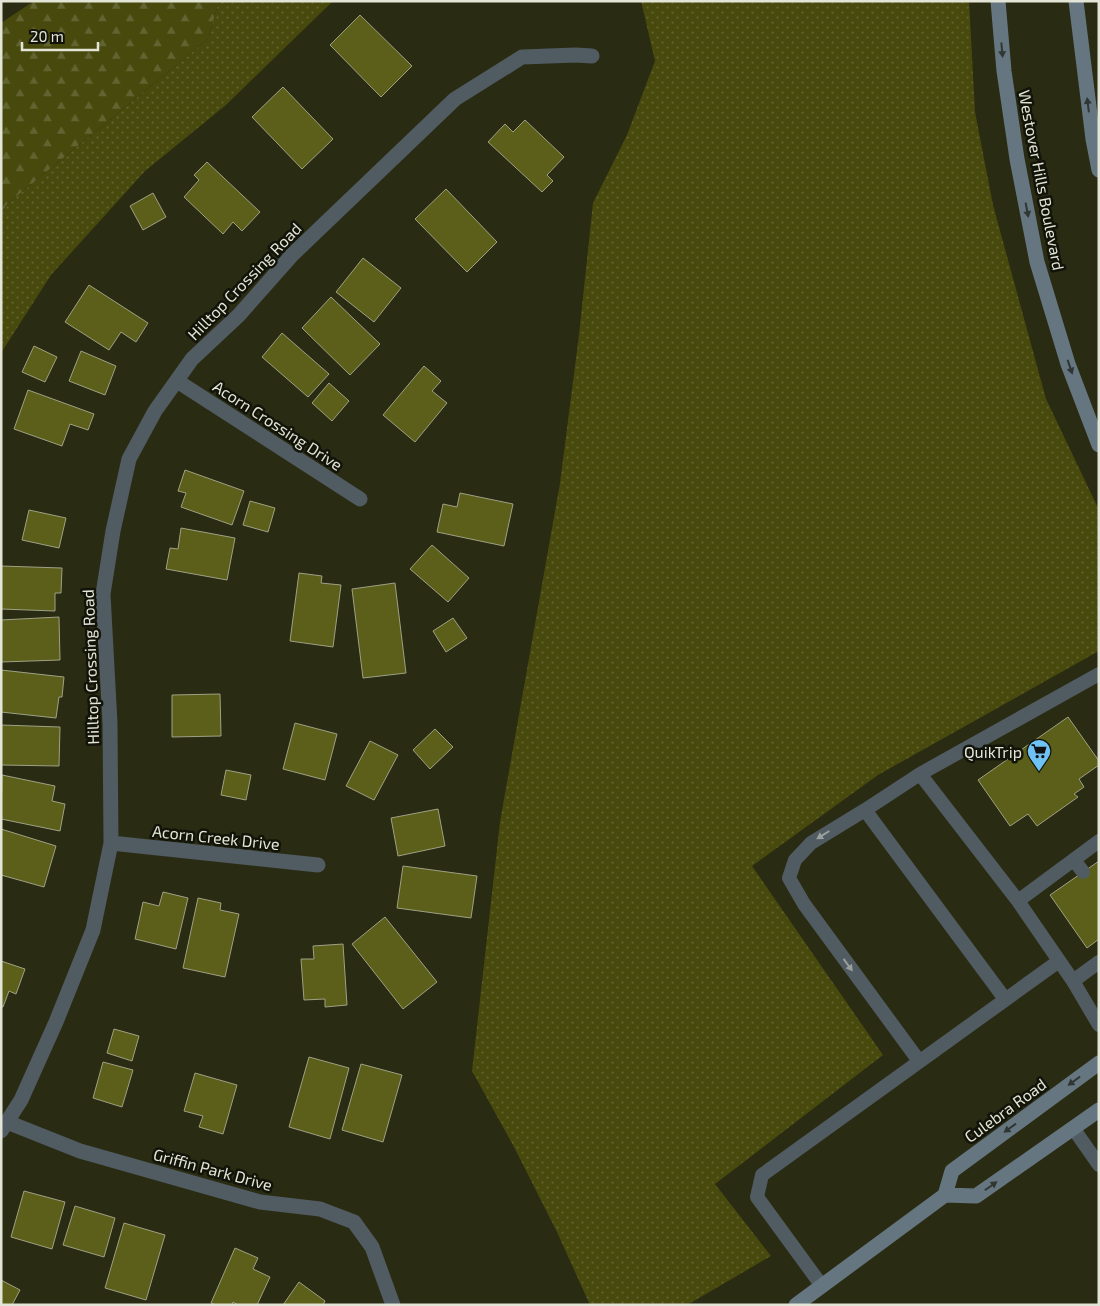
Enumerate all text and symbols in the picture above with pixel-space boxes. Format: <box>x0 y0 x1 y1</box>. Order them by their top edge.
scale bar <box>22 20 99 52</box>
text: 20 m <box>30 27 64 45</box>
one-way arrow <box>998 42 1006 58</box>
street label: Westover Hills Boulevard <box>1015 88 1069 272</box>
one-way arrow <box>1084 96 1092 112</box>
one-way arrow <box>1023 203 1031 218</box>
street label: Hilltop Crossing Road <box>183 219 305 343</box>
one-way arrow <box>1066 360 1074 375</box>
street label: Acorn Crossing Drive <box>210 376 346 474</box>
street label: Hilltop Crossing Road <box>78 589 102 745</box>
supermarket icon: QuikTrip <box>1026 738 1052 772</box>
place label: QuikTrip <box>964 742 1022 762</box>
street label: Acorn Creek Drive <box>151 821 281 853</box>
one-way arrow <box>817 831 830 840</box>
one-way arrow <box>843 958 854 971</box>
street label: Culebra Road <box>960 1074 1050 1146</box>
one-way arrow <box>1068 1076 1081 1087</box>
one-way arrow <box>1004 1123 1017 1134</box>
street label: Griffin Park Drive <box>151 1144 275 1194</box>
one-way arrow <box>984 1181 998 1191</box>

